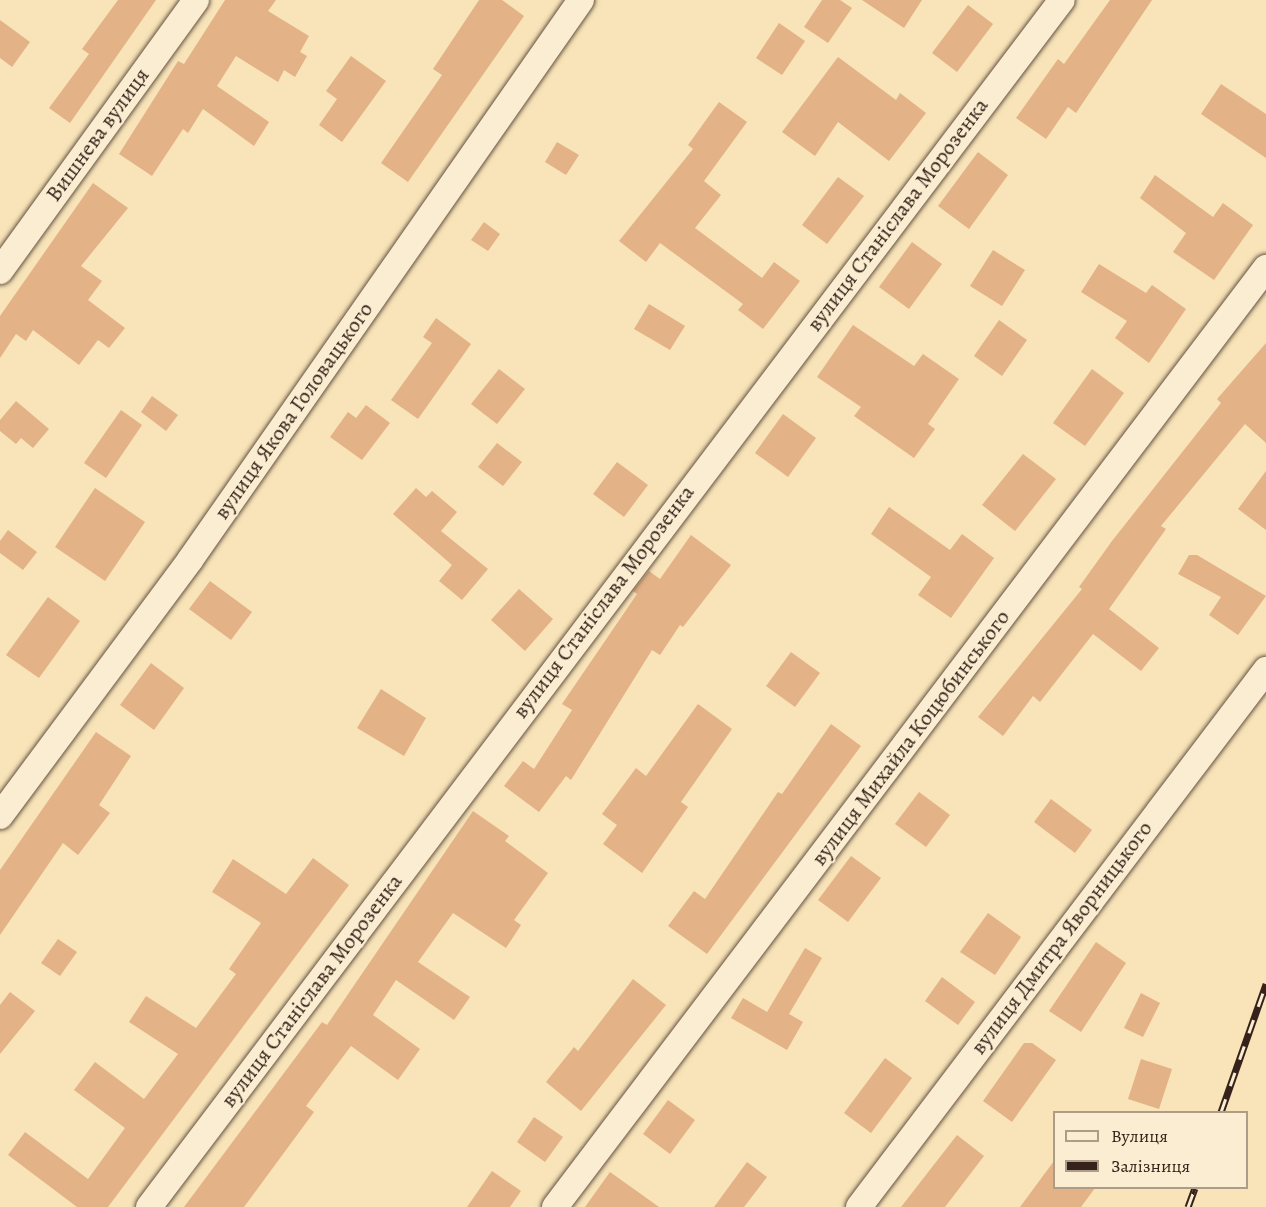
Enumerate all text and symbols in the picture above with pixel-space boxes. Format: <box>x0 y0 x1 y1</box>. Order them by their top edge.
street label: Вишнева вулиця <box>41 63 155 207</box>
street label: вулиця Станіслава Морозенка <box>802 93 994 337</box>
street label: вулиця Якова Головацького <box>209 297 379 525</box>
street label: вулиця Станіслава Морозенка <box>508 480 700 724</box>
street label: вулиця Михайла Коцюбинського <box>806 605 1016 871</box>
street label: вулиця Дмитра Яворницького <box>966 816 1158 1060</box>
street label: вулиця Станіслава Морозенка <box>216 869 408 1113</box>
legend <box>1053 1111 1248 1189</box>
text: Вулиця <box>1111 1124 1168 1148</box>
text: Залізниця <box>1111 1154 1190 1178</box>

